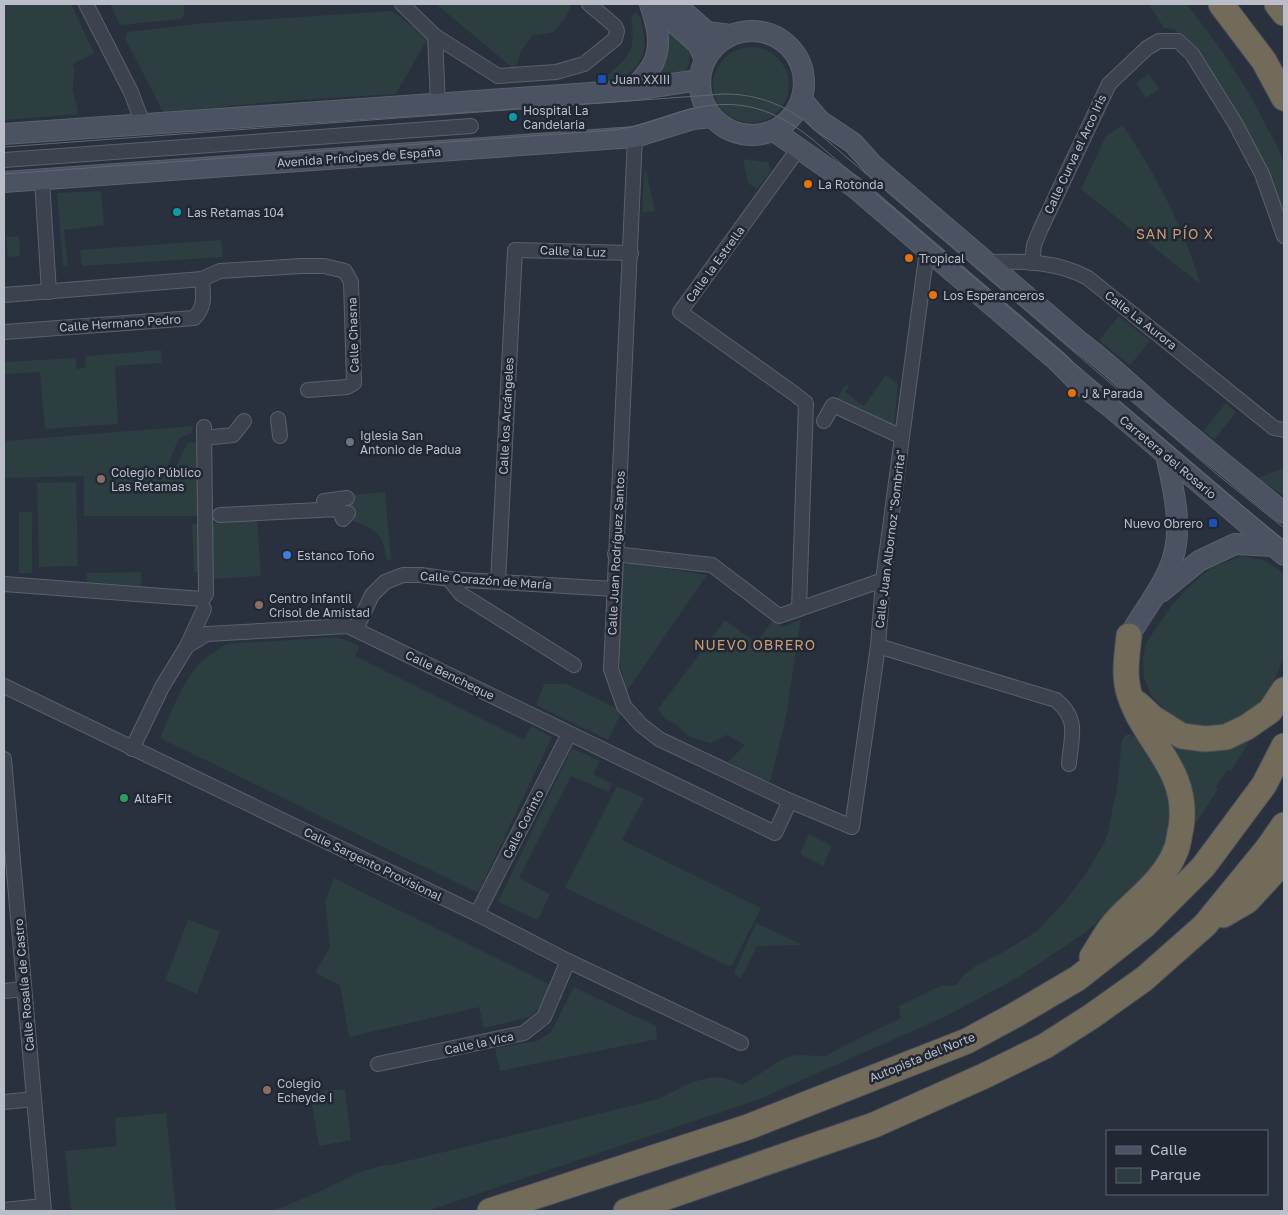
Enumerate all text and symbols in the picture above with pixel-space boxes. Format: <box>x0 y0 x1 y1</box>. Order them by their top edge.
place label: Juan XXIII <box>612 72 670 87</box>
marker: Juan XXIII <box>596 73 608 85</box>
street label: Calle Curva el Arco Iris <box>1041 92 1109 216</box>
place label: Hospital La Candelaria <box>523 103 588 132</box>
marker: Hospital La Candelaria <box>507 111 519 123</box>
street label: Avenida Príncipes de España <box>276 144 442 170</box>
place label: La Rotonda <box>818 177 884 192</box>
marker: La Rotonda <box>802 178 814 190</box>
place label: Las Retamas 104 <box>187 205 284 220</box>
marker: Las Retamas 104 <box>171 206 183 218</box>
street label: Calle la Estrella <box>682 223 748 305</box>
district label: SAN PÍO X <box>1136 225 1214 242</box>
street label: Calle la Luz <box>540 242 606 260</box>
place label: Tropical <box>919 251 965 266</box>
marker: Tropical <box>903 252 915 264</box>
street label: Calle La Aurora <box>1102 287 1180 353</box>
place label: Los Esperanceros <box>943 288 1045 303</box>
marker: Los Esperanceros <box>927 289 939 301</box>
street label: Calle Chasna <box>344 297 362 373</box>
street label: Calle Hermano Pedro <box>59 311 181 335</box>
street label: Calle los Arcángeles <box>495 357 517 475</box>
place label: J & Parada <box>1082 386 1143 401</box>
marker: J & Parada <box>1066 387 1078 399</box>
street label: Carretera del Rosario <box>1116 412 1220 502</box>
place label: Iglesia San Antonio de Padua <box>360 428 461 457</box>
marker: Iglesia San Antonio de Padua <box>344 436 356 448</box>
street label: Calle Juan Albornoz "Sombrita" <box>872 449 908 629</box>
place label: Colegio Público Las Retamas <box>111 465 201 494</box>
street label: Calle Juan Rodríguez Santos <box>604 470 628 636</box>
marker: Colegio Público Las Retamas <box>95 473 107 485</box>
place label: Nuevo Obrero <box>1124 516 1203 531</box>
marker: Nuevo Obrero <box>1207 517 1219 529</box>
place label: Estanco Toño <box>297 548 375 563</box>
marker: Estanco Toño <box>281 549 293 561</box>
street label: Calle Corazón de María <box>420 568 552 592</box>
place label: Centro Infantil Crisol de Amistad <box>269 591 370 620</box>
marker: Centro Infantil Crisol de Amistad <box>253 599 265 611</box>
district label: NUEVO OBRERO <box>694 636 816 653</box>
street label: Calle Bencheque <box>403 647 497 703</box>
street label: Calle Corinto <box>499 787 547 861</box>
place label: AltaFit <box>134 791 172 806</box>
marker: AltaFit <box>118 792 130 804</box>
street label: Calle Sargento Provisional <box>301 824 445 904</box>
street label: Calle Rosalía de Castro <box>11 918 37 1052</box>
street label: Calle la Vica <box>443 1028 515 1058</box>
street label: Autopista del Norte <box>867 1029 977 1085</box>
place label: Colegio Echeyde I <box>277 1076 332 1105</box>
marker: Colegio Echeyde I <box>261 1084 273 1096</box>
legend <box>1106 1130 1268 1195</box>
text: Calle <box>1150 1140 1187 1158</box>
text: Parque <box>1150 1165 1201 1183</box>

